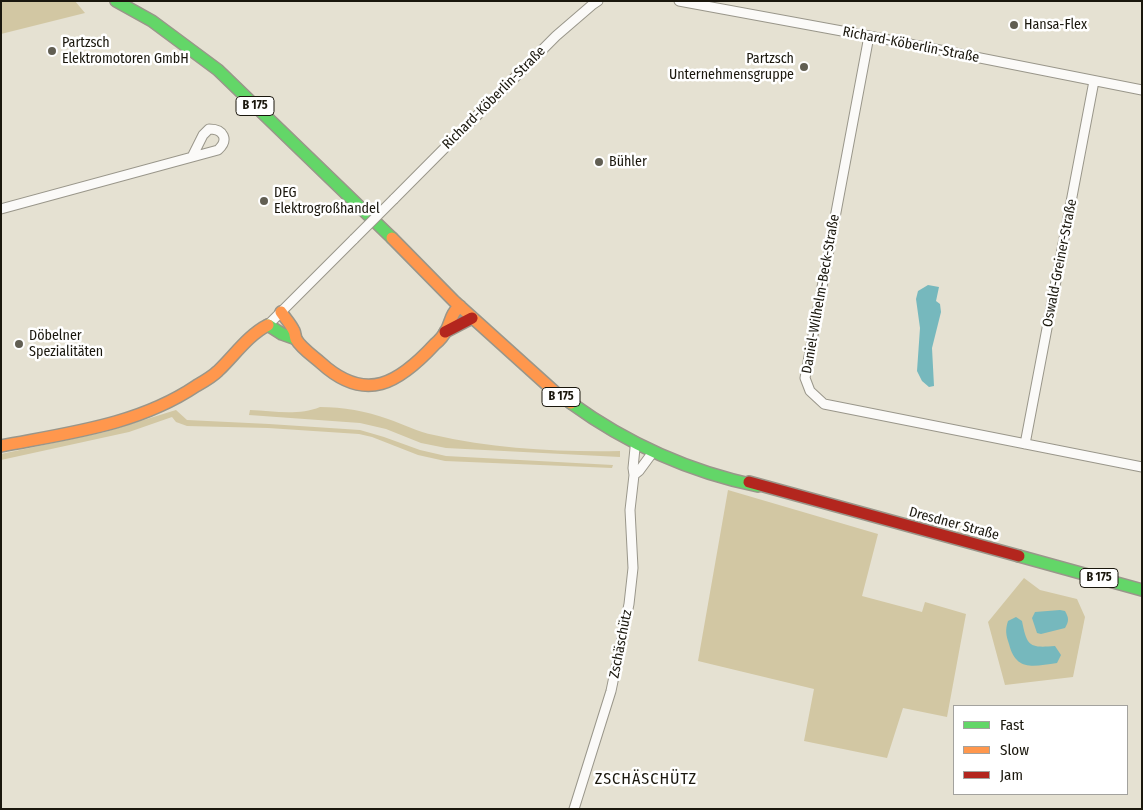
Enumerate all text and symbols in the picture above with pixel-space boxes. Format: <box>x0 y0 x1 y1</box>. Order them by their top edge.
place label: Hansa-Flex <box>1024 17 1087 33</box>
marker: Hansa-Flex <box>1008 19 1020 31</box>
street label: Richard-Köberlin-Straße <box>841 24 981 66</box>
place label: Partzsch Elektromotoren GmbH <box>62 35 189 68</box>
street label: Richard-Köberlin-Straße <box>439 43 549 153</box>
marker: Partzsch Elektromotoren GmbH <box>46 45 58 57</box>
place label: Partzsch Unternehmensgruppe <box>669 51 794 84</box>
marker: Partzsch Unternehmensgruppe <box>798 61 810 73</box>
road number: B 175 <box>236 96 274 115</box>
place label: Bühler <box>609 154 647 170</box>
marker: Bühler <box>593 156 605 168</box>
place label: DEG Elektrogroßhandel <box>274 185 380 218</box>
marker: DEG Elektrogroßhandel <box>258 195 270 207</box>
street label: Oswald-Greiner-Straße <box>1039 197 1081 329</box>
street label: Daniel-Wilhelm-Beck-Straße <box>799 213 843 375</box>
place label: Döbelner Spezialitäten <box>29 328 103 361</box>
marker: Döbelner Spezialitäten <box>13 338 25 350</box>
road number: B 175 <box>542 388 580 407</box>
street label: Dresdner Straße <box>907 504 1001 544</box>
road number: B 175 <box>1080 568 1118 588</box>
street label: Zschäschütz <box>606 608 636 680</box>
legend <box>953 705 1128 795</box>
text: Fast <box>1000 716 1024 734</box>
text: Slow <box>1000 741 1029 759</box>
text: Jam <box>1000 766 1023 784</box>
district label: ZSCHÄSCHÜTZ <box>593 770 699 790</box>

